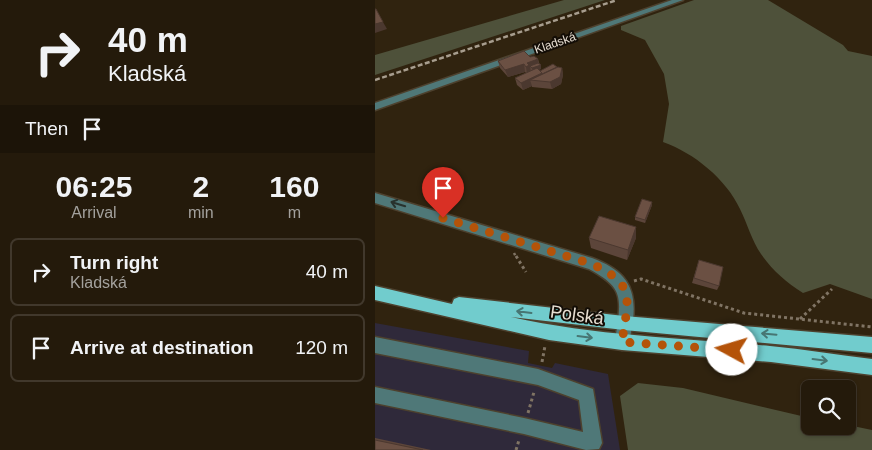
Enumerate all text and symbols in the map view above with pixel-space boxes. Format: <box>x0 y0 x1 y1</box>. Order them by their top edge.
icon: right <box>25 20 90 85</box>
text: 40 m <box>108 20 188 59</box>
street label: Kladská <box>533 29 578 57</box>
text: Kladská <box>108 61 186 86</box>
icon: arrive <box>78 115 106 143</box>
text: Then <box>25 118 68 139</box>
pin <box>422 167 464 218</box>
text: 06:25 <box>56 170 132 203</box>
text: 2 <box>192 170 209 203</box>
text: 160 <box>269 170 319 203</box>
icon: arrive <box>429 174 457 202</box>
one-way arrow <box>390 199 406 209</box>
text: Arrival <box>71 204 117 221</box>
text: min <box>188 204 214 221</box>
text: m <box>288 204 301 221</box>
text: Turn right <box>70 252 158 273</box>
icon: right <box>27 258 55 286</box>
text: 40 m <box>306 261 348 282</box>
text: Kladská <box>70 274 127 291</box>
street label: Polská <box>549 301 606 329</box>
one-way arrow <box>516 307 532 317</box>
position arrow <box>705 323 757 375</box>
one-way arrow <box>762 330 778 339</box>
one-way arrow <box>577 332 593 342</box>
icon: arrive <box>27 334 55 362</box>
text: Arrive at destination <box>70 337 254 358</box>
text: 120 m <box>295 337 348 358</box>
one-way arrow <box>811 355 827 365</box>
map controls <box>801 380 856 435</box>
button: search <box>801 380 856 435</box>

